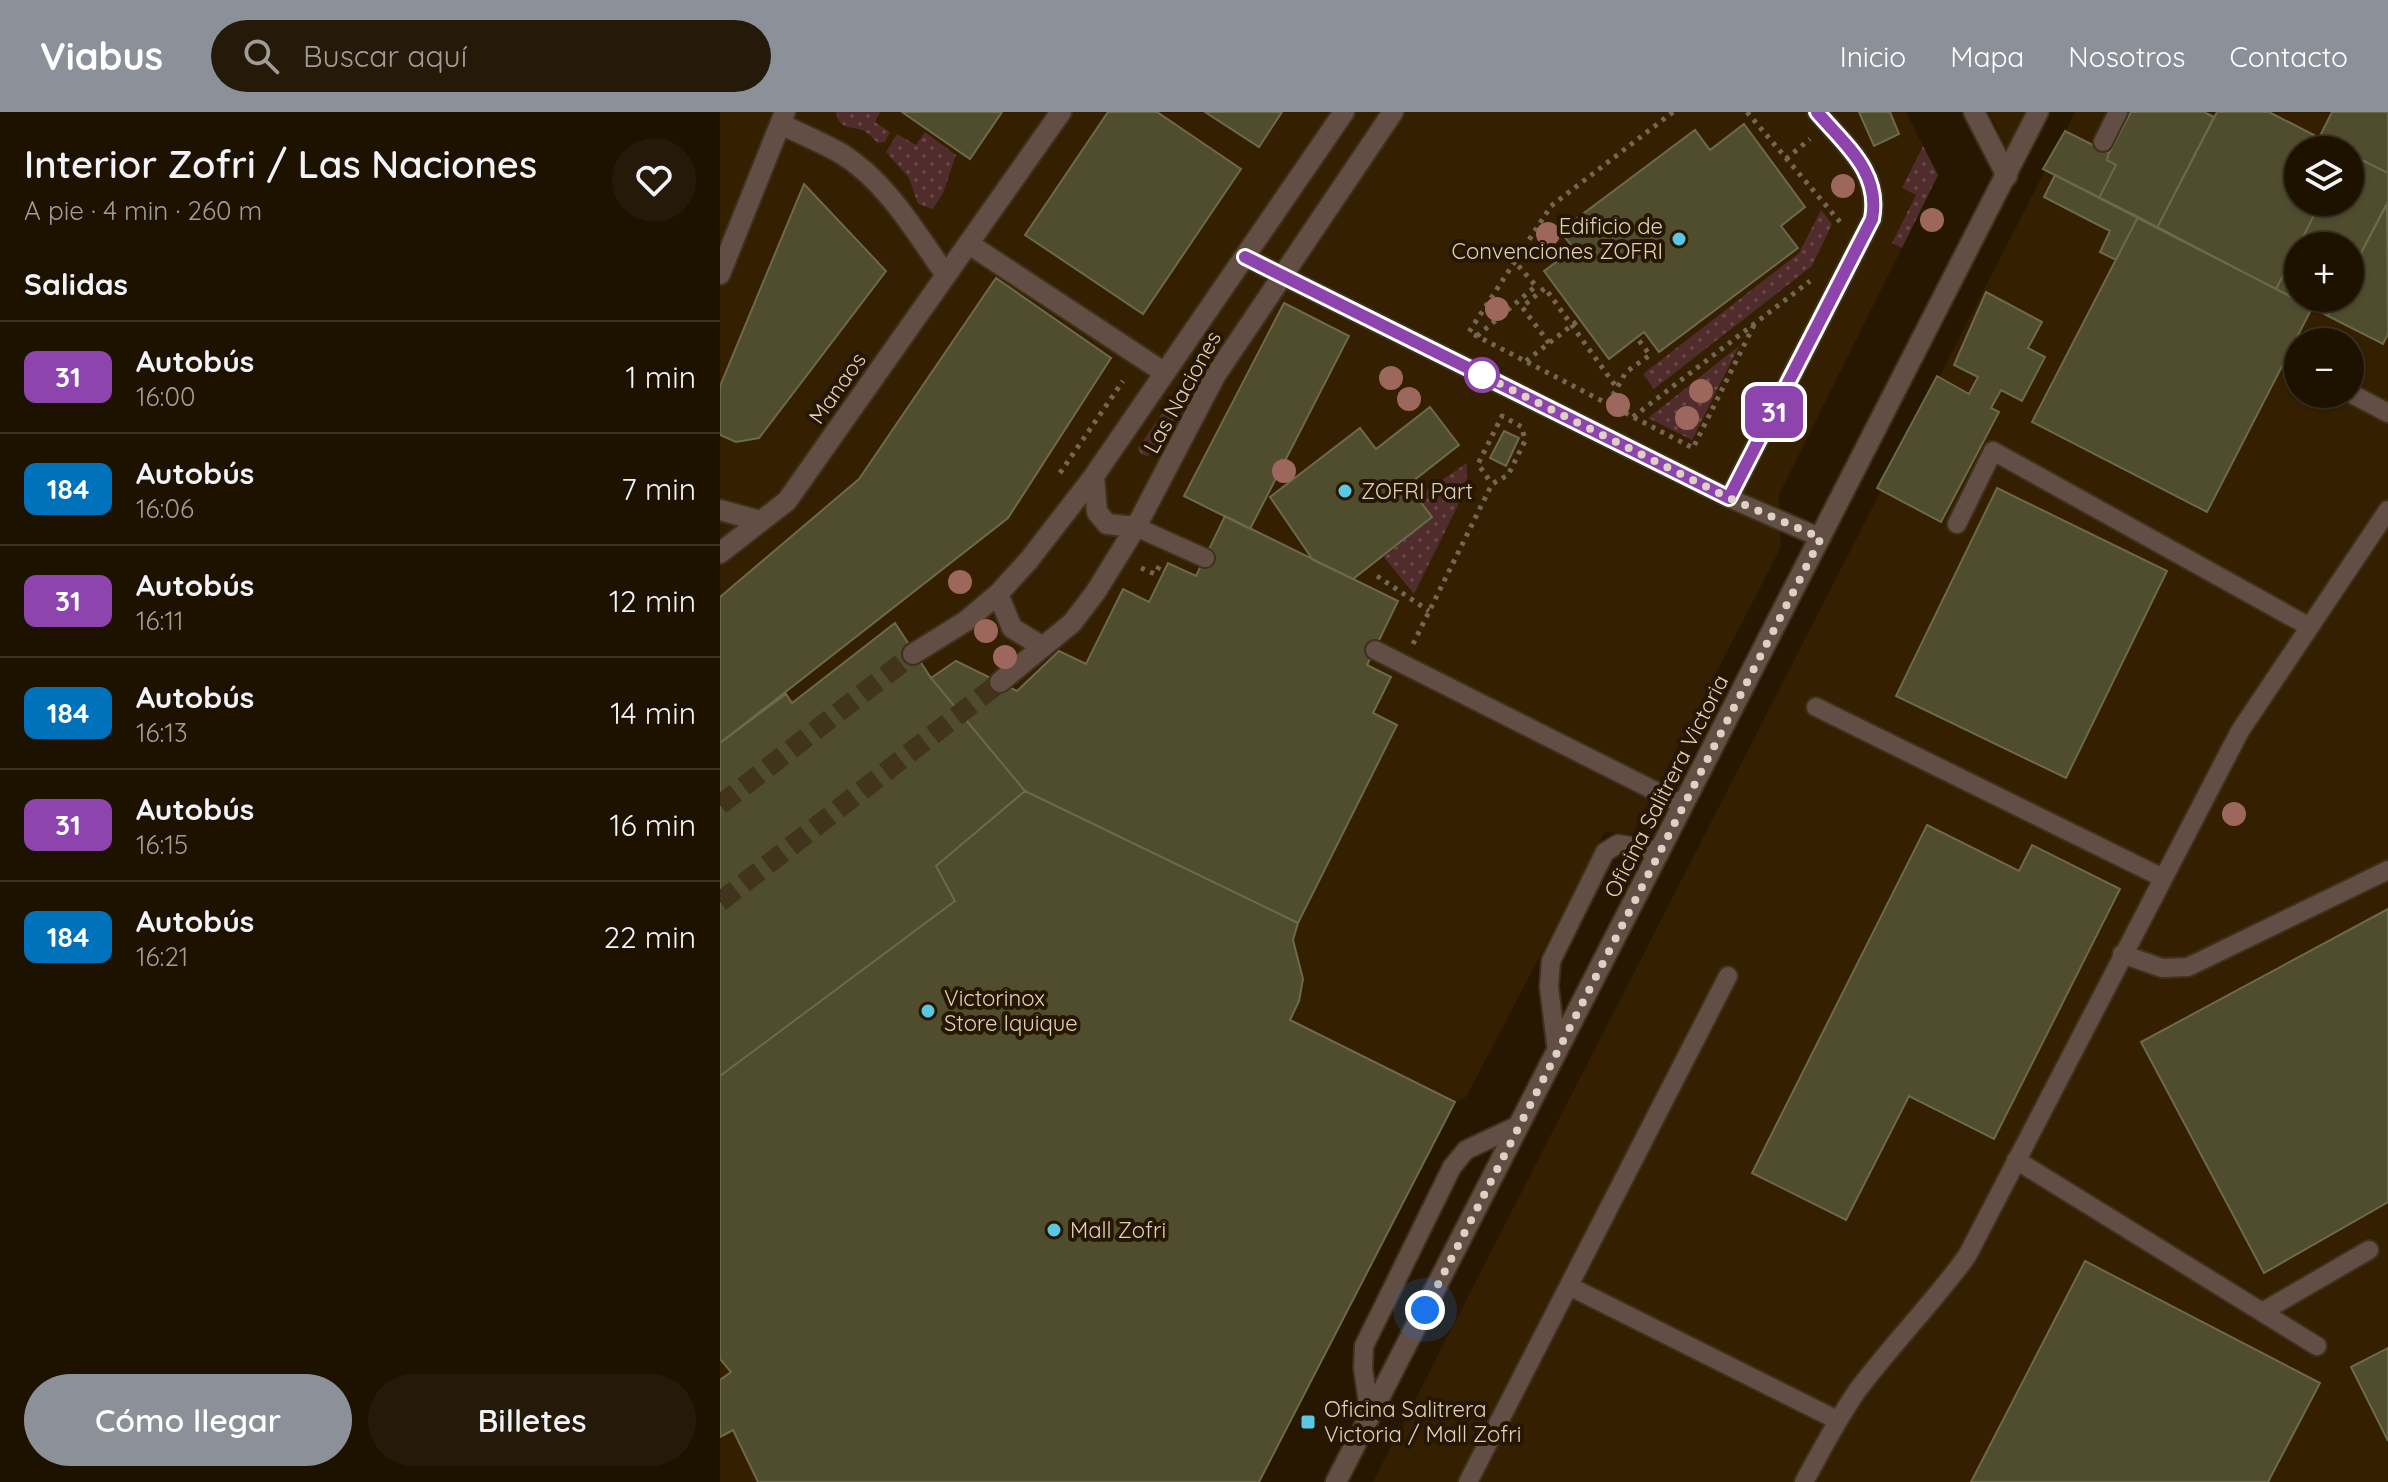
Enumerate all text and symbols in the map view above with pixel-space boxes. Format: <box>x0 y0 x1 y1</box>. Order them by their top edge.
search box <box>211 20 771 92</box>
text: Viabus <box>40 32 163 80</box>
icon: search <box>239 34 283 78</box>
text: Buscar aquí <box>303 37 467 75</box>
text: Inicio <box>1840 39 1906 74</box>
text: Mapa <box>1950 39 2024 74</box>
text: Nosotros <box>2068 39 2185 74</box>
text: Contacto <box>2229 39 2348 74</box>
map controls <box>2284 136 2364 408</box>
button: layers <box>2284 136 2364 216</box>
button: heart <box>612 138 696 222</box>
text: Interior Zofri / Las Naciones <box>24 140 537 188</box>
text: A pie · 4 min · 260 m <box>24 194 262 227</box>
place label: Edificio de Convenciones ZOFRI <box>1452 212 1663 265</box>
marker: Edificio de Convenciones ZOFRI <box>1670 230 1688 248</box>
button: + <box>2284 232 2364 312</box>
text: Salidas <box>24 265 128 303</box>
street label: Las Naciones <box>1137 326 1227 458</box>
button: − <box>2284 328 2364 408</box>
text: Autobús <box>136 342 254 380</box>
street label: Manaos <box>802 347 872 429</box>
text: 1 min <box>626 358 696 396</box>
unlabelled marker <box>1465 358 1499 392</box>
text: 31 <box>55 359 81 394</box>
text: 16:00 <box>136 380 195 413</box>
line badge: 31 <box>1738 386 1810 438</box>
text: 31 <box>1761 394 1787 429</box>
text: Autobús <box>136 454 254 492</box>
text: 7 min <box>621 470 696 508</box>
text: 184 <box>47 471 89 506</box>
place label: ZOFRI Part <box>1361 477 1473 505</box>
marker: ZOFRI Part <box>1336 482 1354 500</box>
text: 16:06 <box>136 492 194 525</box>
text: Autobús <box>136 566 254 604</box>
text: 12 min <box>609 582 696 620</box>
text: 31 <box>55 583 81 618</box>
text: 16:11 <box>136 604 184 637</box>
street label: Oficina Salitrera Victoria <box>1598 670 1734 902</box>
text: Autobús <box>136 678 254 716</box>
text: 14 min <box>610 694 696 732</box>
text: 184 <box>47 695 89 730</box>
text: 16:13 <box>136 716 188 749</box>
text: Autobús <box>136 790 254 828</box>
text: 16 min <box>609 806 696 844</box>
text: 31 <box>55 807 81 842</box>
text: 16:15 <box>136 828 188 861</box>
text: Autobús <box>136 902 254 940</box>
text: 22 min <box>603 918 696 956</box>
text: 184 <box>47 919 89 954</box>
text: 16:21 <box>136 940 189 973</box>
place label: Victorinox Store Iquique <box>944 984 1078 1037</box>
marker: Victorinox Store Iquique <box>919 1002 937 1020</box>
place label: Mall Zofri <box>1070 1216 1166 1244</box>
marker: Mall Zofri <box>1045 1221 1063 1239</box>
your location <box>1405 1290 1445 1330</box>
button: Cómo llegar <box>24 1374 352 1466</box>
button: Billetes <box>368 1374 696 1466</box>
place label: Oficina Salitrera Victoria / Mall Zofri <box>1324 1395 1521 1448</box>
marker: Oficina Salitrera Victoria / Mall Zofri <box>1299 1413 1317 1431</box>

